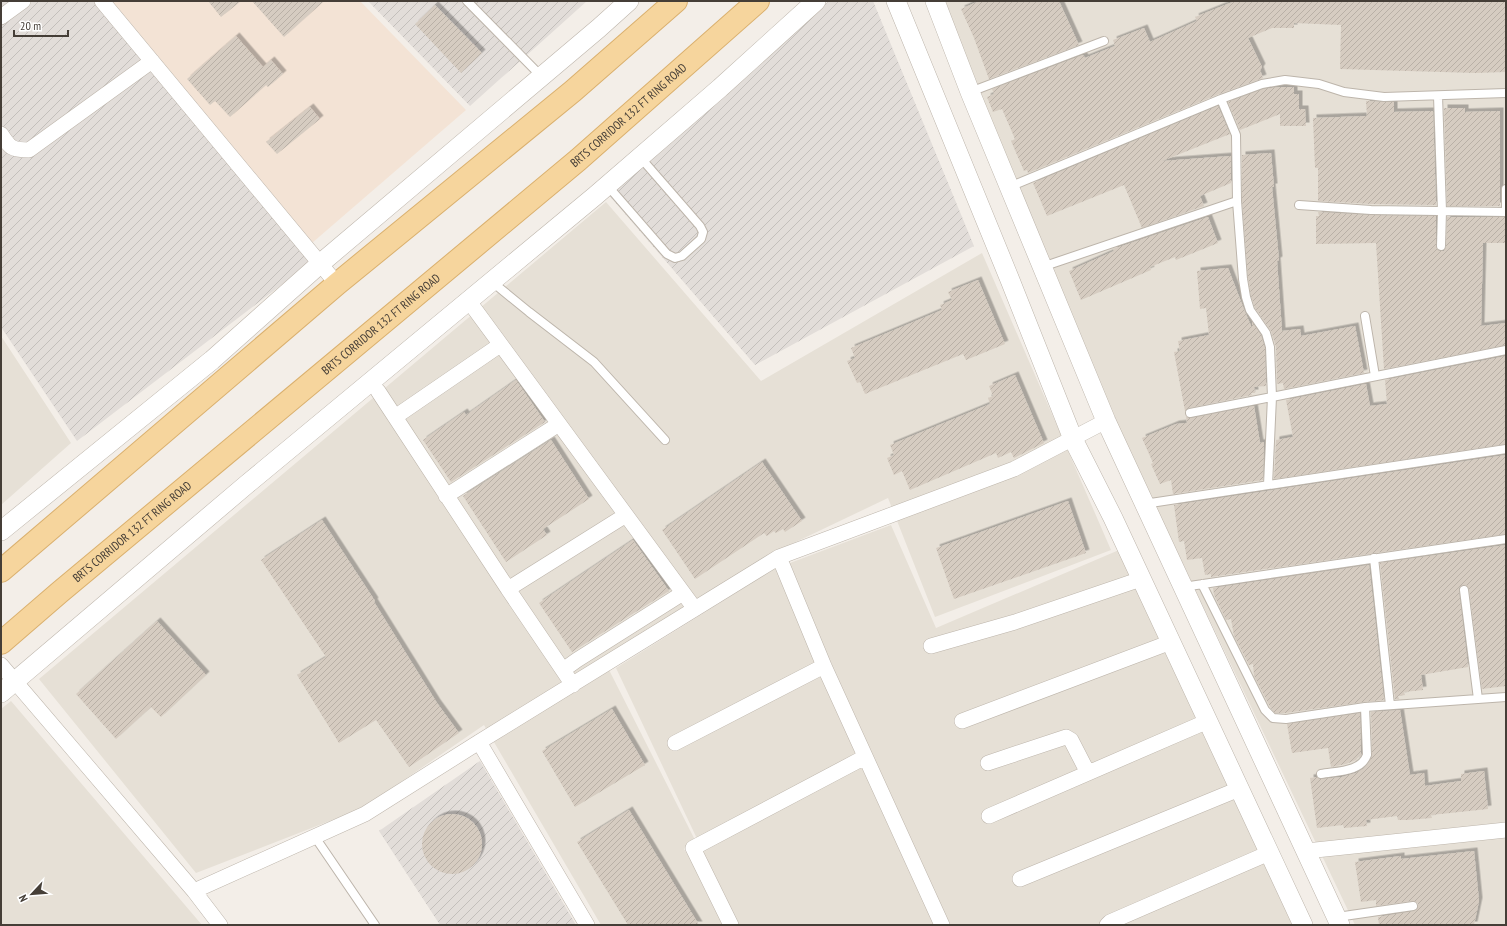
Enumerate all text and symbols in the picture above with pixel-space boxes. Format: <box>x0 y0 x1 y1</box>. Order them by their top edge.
scale bar <box>14 12 68 38</box>
text: 20 m <box>20 18 41 33</box>
street label: BRTS CORRIDOR 132 FT RING ROAD <box>567 60 689 170</box>
street label: BRTS CORRIDOR 132 FT RING ROAD <box>318 270 443 378</box>
street label: BRTS CORRIDOR 132 FT RING ROAD <box>70 478 194 585</box>
north arrow <box>12 874 52 914</box>
text: N <box>15 893 31 904</box>

